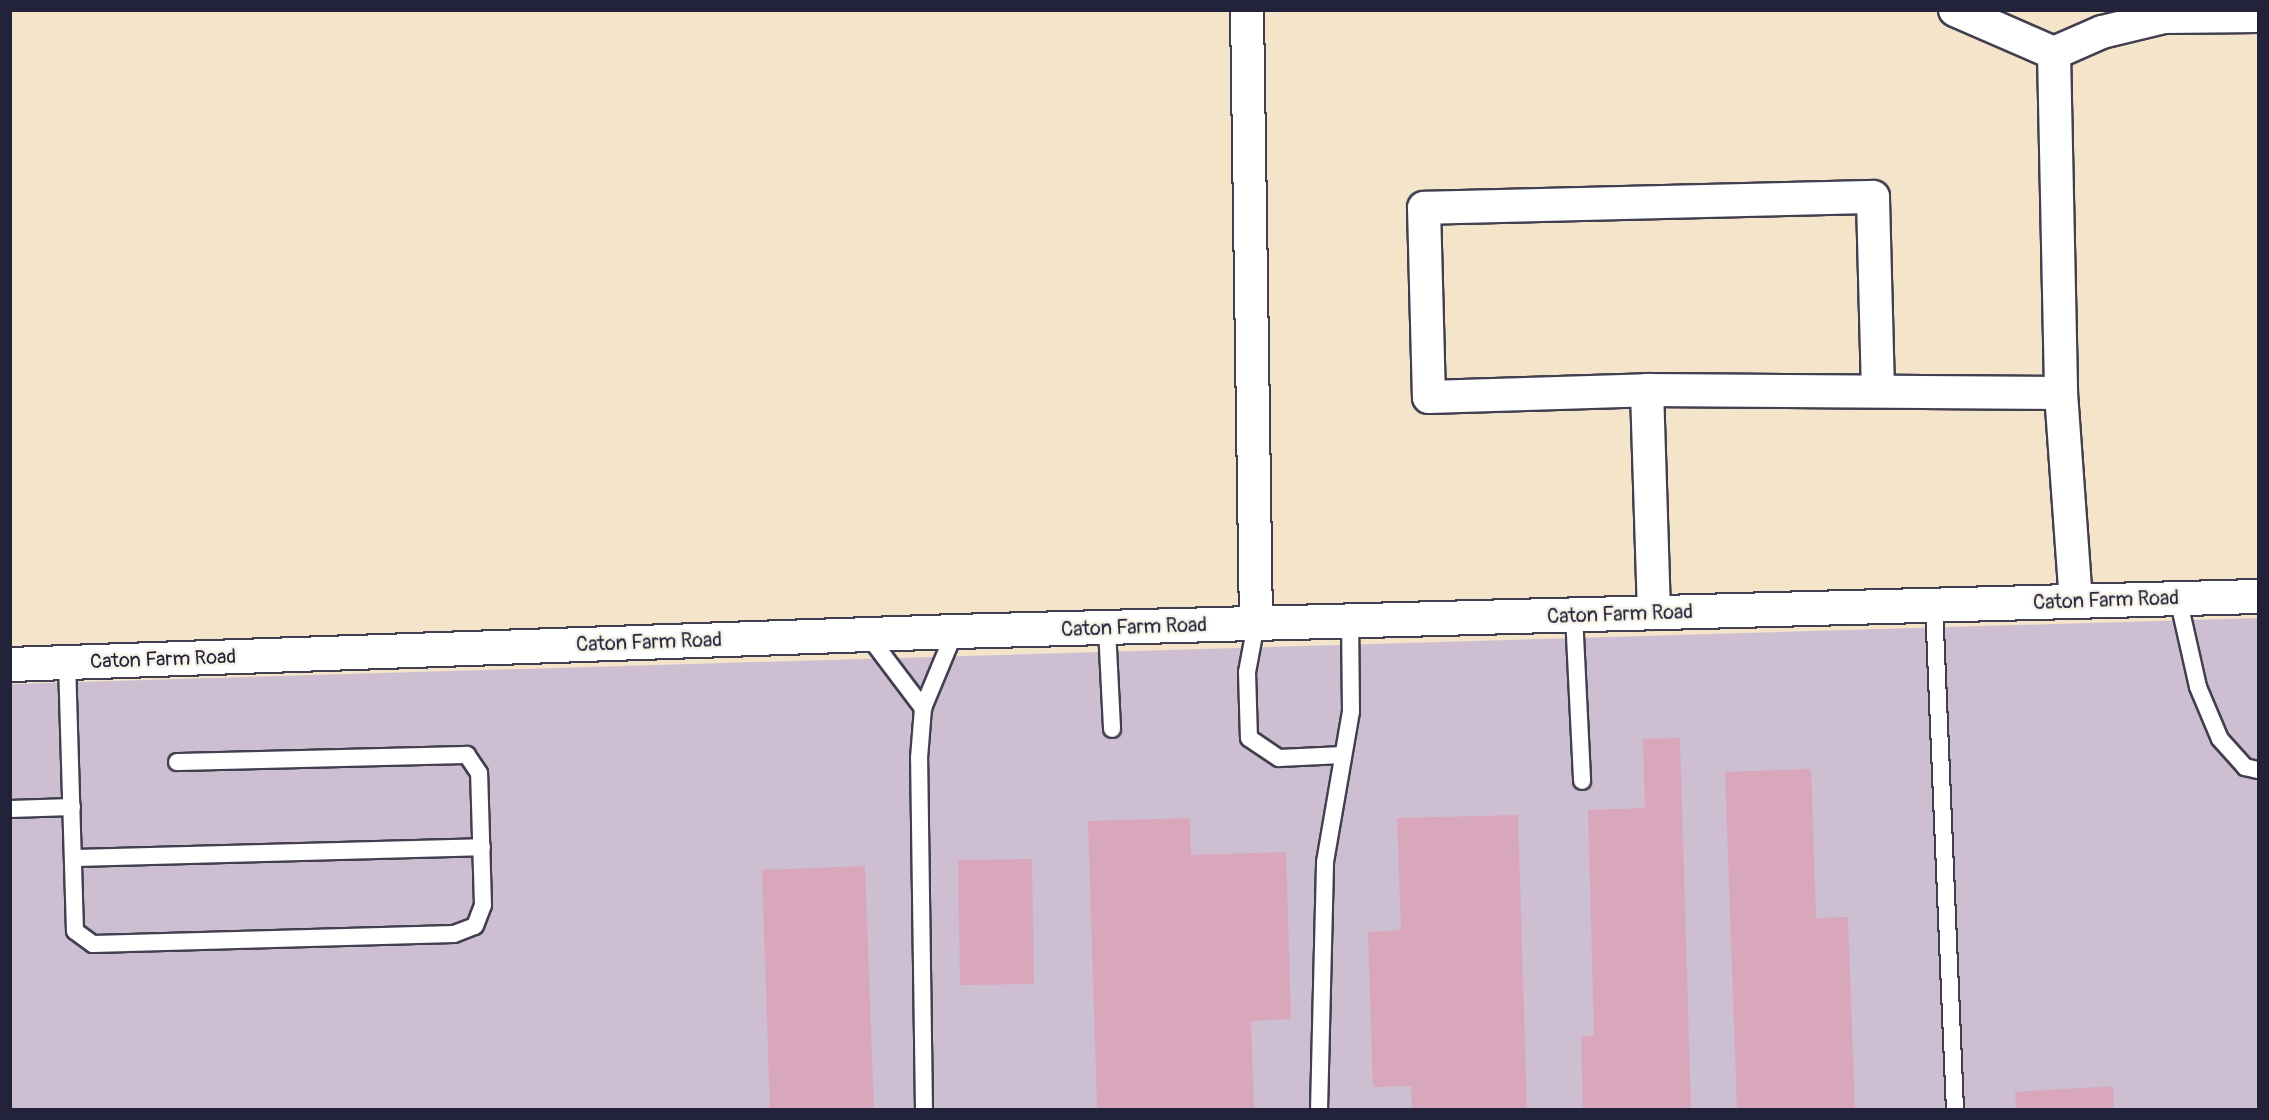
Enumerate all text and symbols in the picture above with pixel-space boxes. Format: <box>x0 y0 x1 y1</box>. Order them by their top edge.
street label: Caton Farm Road <box>2033 585 2179 615</box>
street label: Caton Farm Road <box>1547 599 1693 629</box>
street label: Caton Farm Road <box>1061 612 1207 642</box>
street label: Caton Farm Road <box>576 627 722 657</box>
street label: Caton Farm Road <box>90 644 236 674</box>

